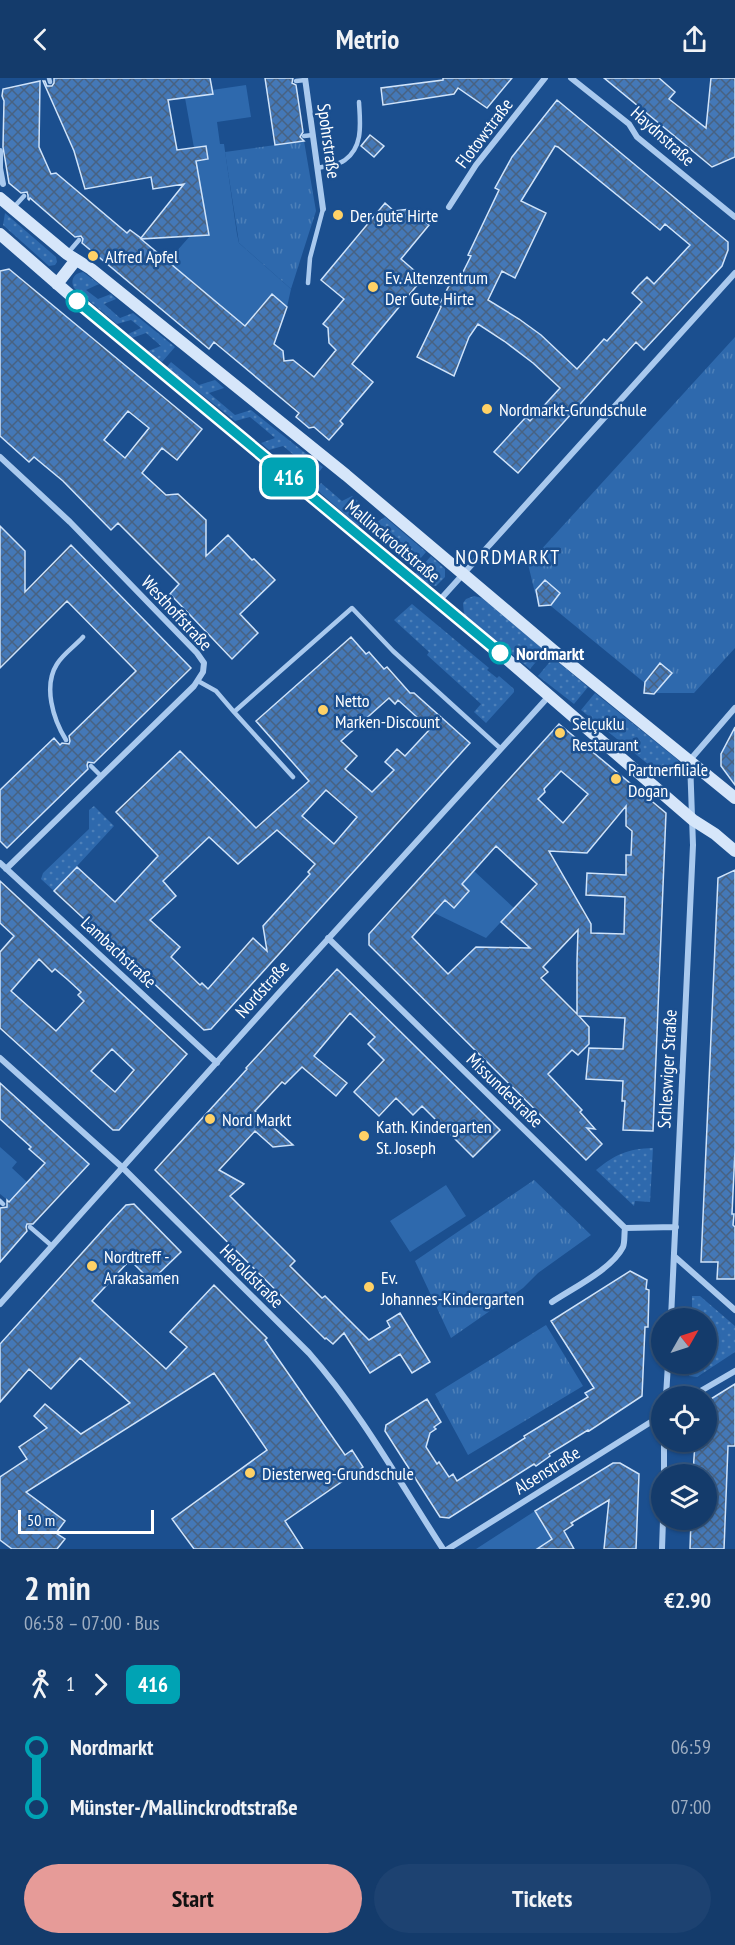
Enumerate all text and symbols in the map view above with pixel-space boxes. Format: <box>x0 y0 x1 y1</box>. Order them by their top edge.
text: Metrio <box>336 22 399 56</box>
icon: back <box>24 23 57 56</box>
icon: share <box>678 23 711 56</box>
street label: Flotowstraße <box>450 93 518 173</box>
street label: Haydnstraße <box>626 101 700 171</box>
street label: Spohrstraße <box>312 102 346 180</box>
place label: Der gute Hirte <box>350 204 438 227</box>
marker: Der gute Hirte <box>331 208 345 222</box>
place label: Alfred Apfel <box>105 245 179 268</box>
marker: Alfred Apfel <box>86 249 100 263</box>
place label: Ev. Altenzentrum Der Gute Hirte <box>385 266 488 310</box>
marker: Ev. Altenzentrum Der Gute Hirte <box>366 280 380 294</box>
unlabelled marker <box>66 290 88 312</box>
place label: Nordmarkt-Grundschule <box>499 398 647 421</box>
marker: Nordmarkt-Grundschule <box>480 402 494 416</box>
line badge: 416 <box>254 458 324 496</box>
text: 416 <box>274 464 304 491</box>
street label: Mallinckrodtstraße <box>341 495 445 587</box>
district label: NORDMARKT <box>455 544 561 570</box>
street label: Westhoffstraße <box>137 571 217 655</box>
marker: Nordmarkt <box>489 642 511 664</box>
place label: Nordmarkt <box>516 642 585 665</box>
place label: Netto Marken-Discount <box>335 689 440 733</box>
marker: Netto Marken-Discount <box>316 703 330 717</box>
place label: Selçuklu Restaurant <box>572 712 638 756</box>
marker: Selçuklu Restaurant <box>553 726 567 740</box>
place label: Partnerfiliale Dogan <box>628 758 708 802</box>
marker: Partnerfiliale Dogan <box>609 772 623 786</box>
street label: Lambachstraße <box>76 911 162 993</box>
street label: Nordstraße <box>230 955 294 1023</box>
street label: Schleswiger Straße <box>652 1009 682 1129</box>
street label: Missundestraße <box>462 1048 548 1132</box>
place label: Nord Markt <box>222 1108 292 1131</box>
marker: Nord Markt <box>203 1112 217 1126</box>
place label: Kath. Kindergarten St. Joseph <box>376 1115 492 1159</box>
marker: Kath. Kindergarten St. Joseph <box>357 1129 371 1143</box>
street label: Heroldstraße <box>215 1239 289 1313</box>
place label: Nordtreff - Arakasamen <box>104 1245 179 1289</box>
marker: Nordtreff - Arakasamen <box>85 1259 99 1273</box>
place label: Ev. Johannes-Kindergarten <box>380 1266 524 1310</box>
marker: Ev. Johannes-Kindergarten <box>362 1280 376 1294</box>
north arrow <box>651 1308 717 1374</box>
map controls <box>651 1308 717 1530</box>
button: locate <box>651 1386 717 1452</box>
street label: Alsenstraße <box>510 1441 584 1499</box>
place label: Diesterweg-Grundschule <box>262 1462 414 1485</box>
button: layers <box>651 1464 717 1530</box>
marker: Diesterweg-Grundschule <box>243 1466 257 1480</box>
scale bar <box>18 1507 154 1534</box>
text: 50 m <box>27 1510 55 1530</box>
text: 2 min <box>24 1566 91 1609</box>
text: €2.90 <box>664 1586 711 1614</box>
text: 06:58 – 07:00 · Bus <box>24 1610 159 1636</box>
icon: walk <box>24 1668 57 1701</box>
icon: forward <box>84 1668 117 1701</box>
text: 1 <box>66 1671 75 1697</box>
text: 416 <box>138 1671 168 1698</box>
text: Nordmarkt <box>70 1733 154 1761</box>
text: 06:59 <box>671 1734 711 1760</box>
text: Münster-/Mallinckrodtstraße <box>70 1793 298 1821</box>
text: 07:00 <box>671 1794 711 1820</box>
button: Start <box>24 1864 362 1933</box>
button: Tickets <box>374 1864 711 1933</box>

